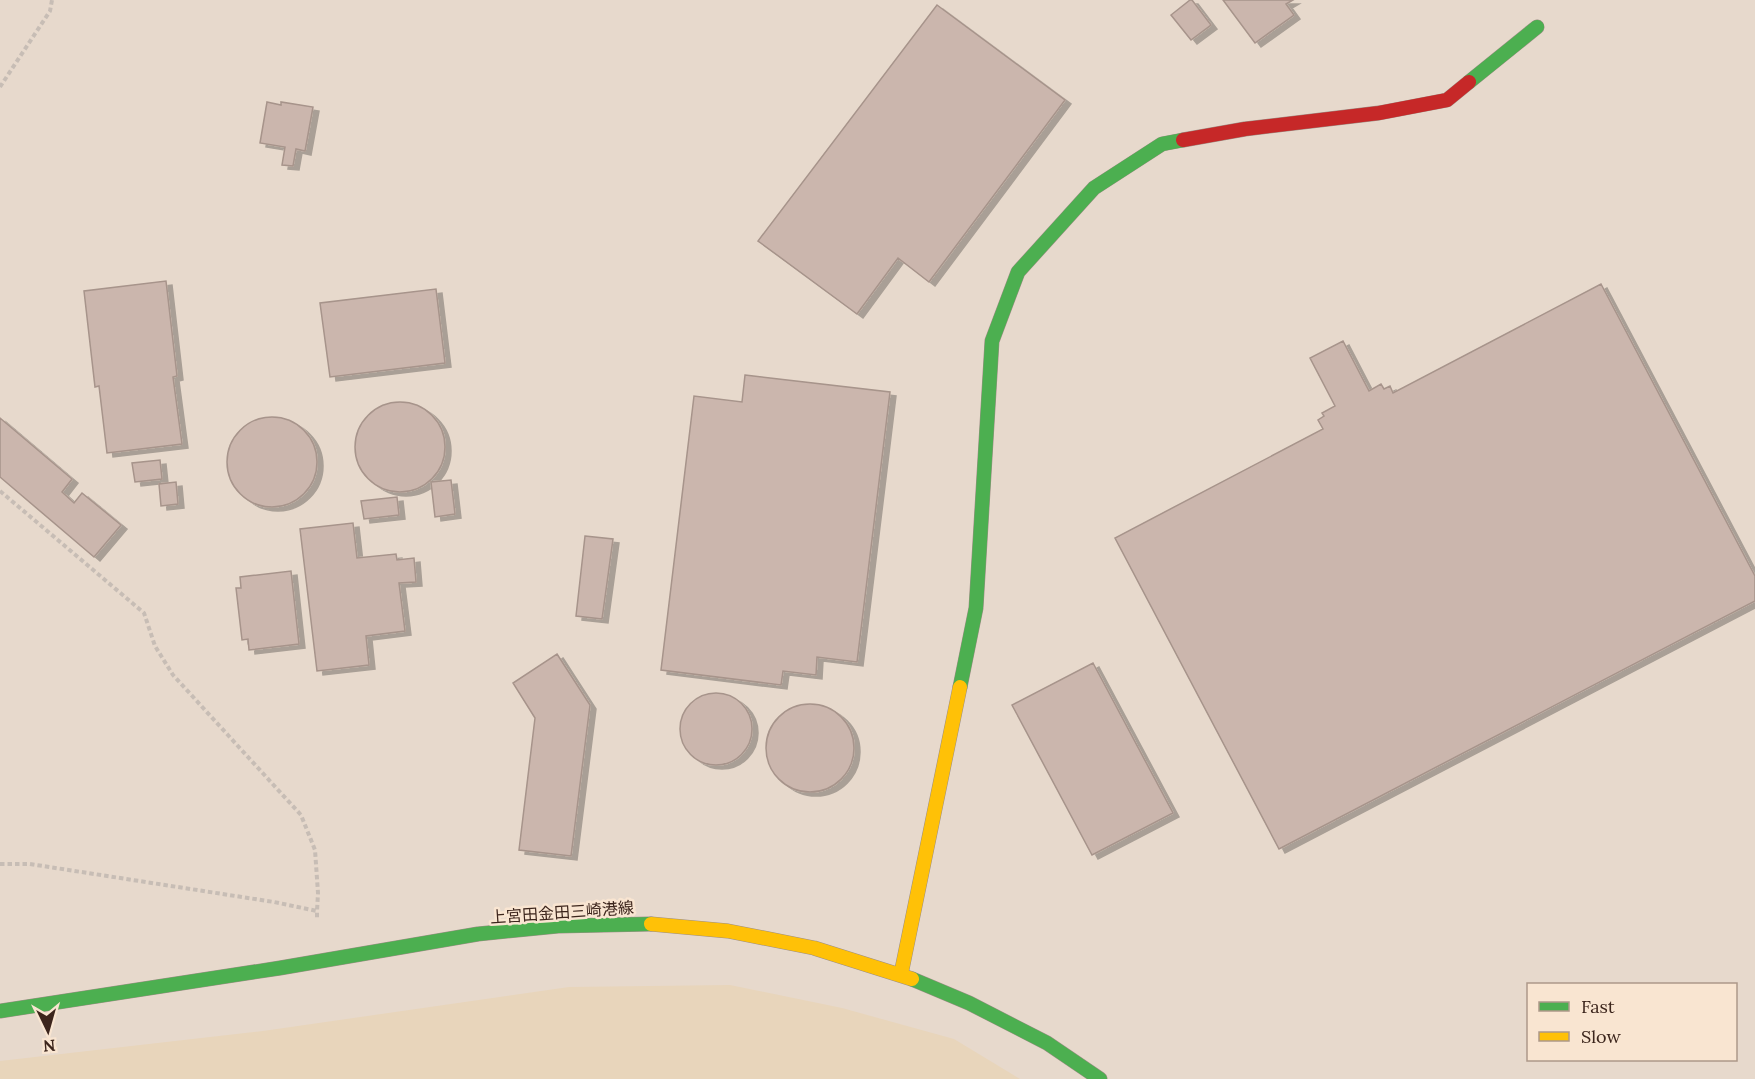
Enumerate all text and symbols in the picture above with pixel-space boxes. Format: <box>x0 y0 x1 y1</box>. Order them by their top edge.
street label: 上宮田金田三崎港線 <box>489 897 635 927</box>
legend <box>1527 983 1737 1061</box>
text: Fast <box>1581 995 1615 1018</box>
north arrow <box>18 1001 78 1061</box>
text: Slow <box>1581 1025 1621 1048</box>
text: N <box>42 1035 56 1056</box>

